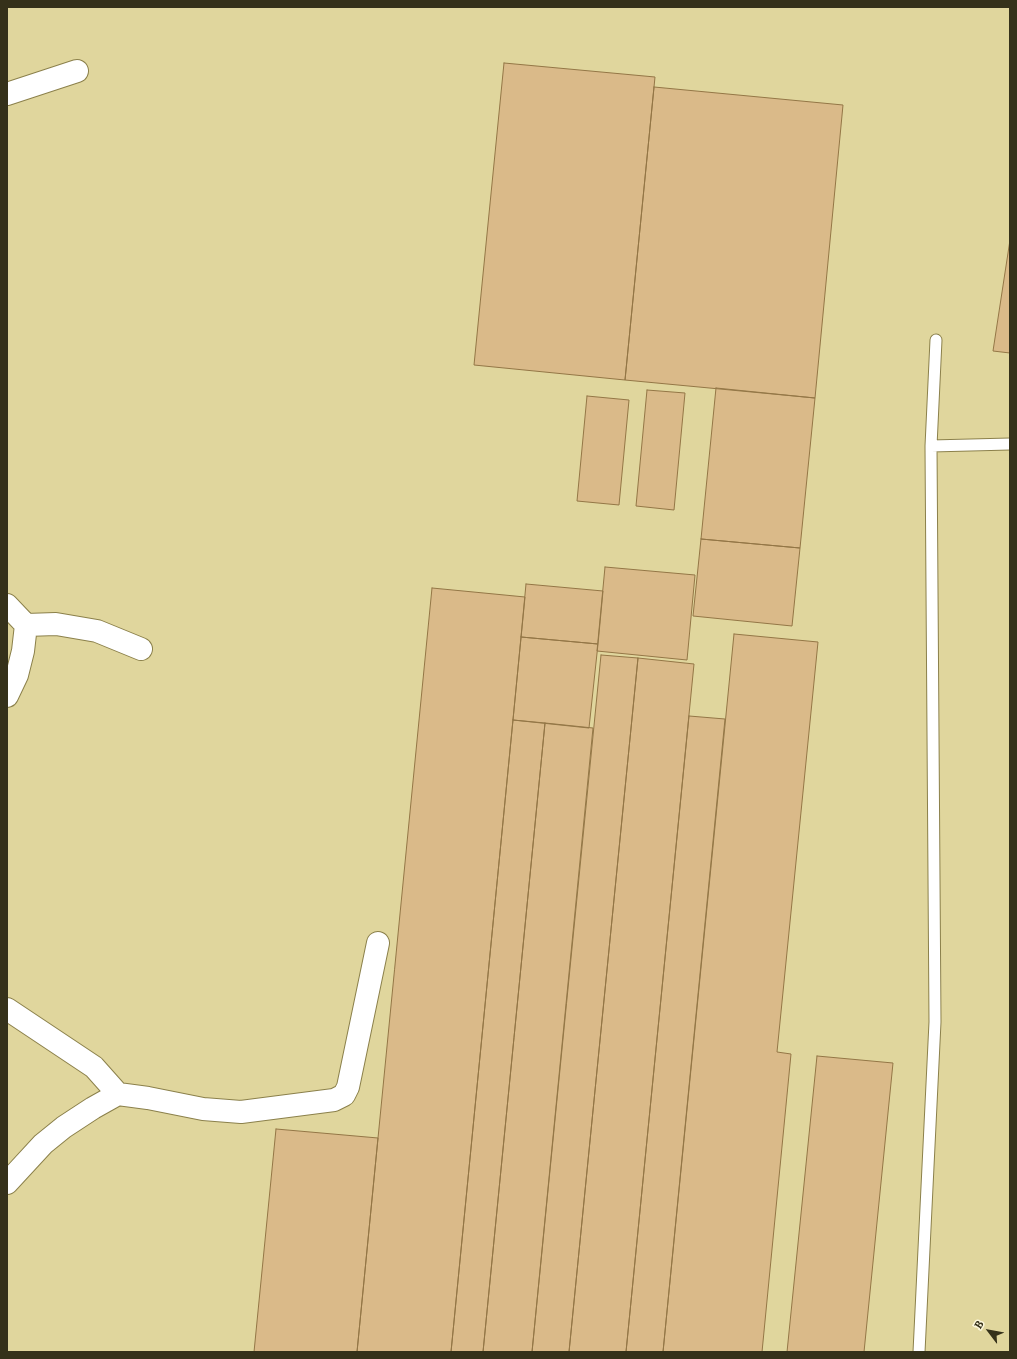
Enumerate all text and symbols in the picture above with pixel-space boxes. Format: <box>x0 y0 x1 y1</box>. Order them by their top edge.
north arrow <box>969 1311 1009 1351</box>
text: B <box>971 1318 987 1331</box>

